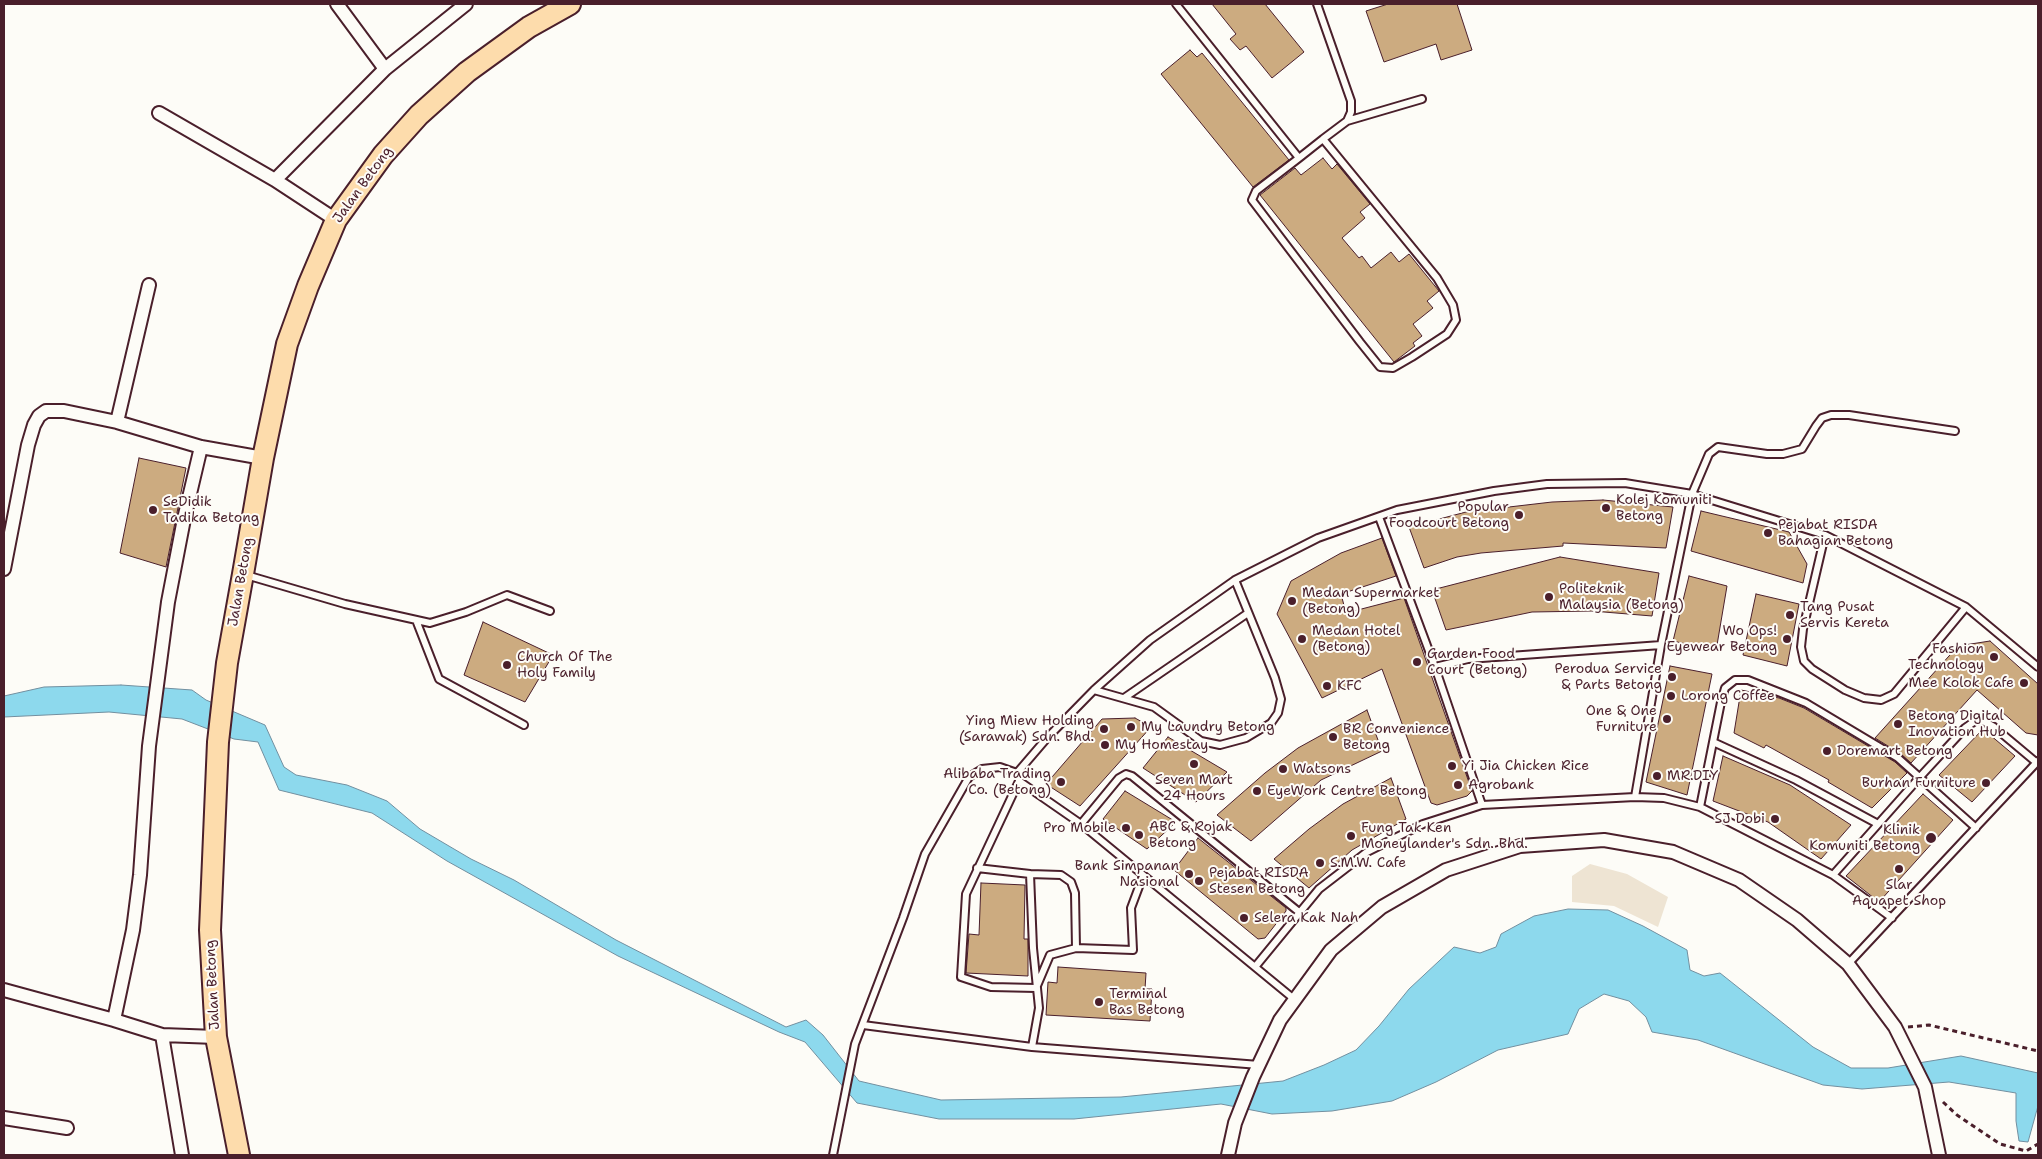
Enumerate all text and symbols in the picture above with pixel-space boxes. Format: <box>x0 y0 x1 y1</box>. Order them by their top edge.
street label: Jalan Betong <box>330 144 396 226</box>
place label: Kolej Komuniti Betong <box>1616 492 1712 524</box>
place label: SeDidik Tadika Betong <box>163 494 259 526</box>
place label: Popular Foodcourt Betong <box>1389 499 1509 532</box>
marker: Kolej Komuniti Betong <box>1600 502 1612 514</box>
marker: SeDidik Tadika Betong <box>147 504 159 516</box>
marker: Popular Foodcourt Betong <box>1513 509 1525 521</box>
place label: Pejabat RISDA Bahagian Betong <box>1778 517 1893 550</box>
marker: Pejabat RISDA Bahagian Betong <box>1762 527 1774 539</box>
street label: Jalan Betong <box>225 536 257 628</box>
place label: Politeknik Malaysia (Betong) <box>1559 581 1684 614</box>
place label: Medan Supermarket (Betong) <box>1302 585 1439 618</box>
marker: Politeknik Malaysia (Betong) <box>1543 591 1555 603</box>
marker: Medan Supermarket (Betong) <box>1286 595 1298 607</box>
place label: Tang Pusat Servis Kereta <box>1800 599 1889 632</box>
marker: Tang Pusat Servis Kereta <box>1784 609 1796 621</box>
place label: Medan Hotel (Betong) <box>1312 623 1400 656</box>
place label: Wo Ops! Eyewear Betong <box>1666 623 1777 656</box>
marker: Medan Hotel (Betong) <box>1296 633 1308 645</box>
marker: Wo Ops! Eyewear Betong <box>1781 633 1793 645</box>
place label: Fashion Technology <box>1908 641 1984 674</box>
place label: Garden Food Court (Betong) <box>1427 646 1527 679</box>
place label: Church Of The Holy Family <box>517 649 613 682</box>
marker: Fashion Technology <box>1988 651 2000 663</box>
marker: Garden Food Court (Betong) <box>1411 656 1423 668</box>
marker: Church Of The Holy Family <box>501 659 513 671</box>
place label: Perodua Service & Parts Betong <box>1555 661 1662 694</box>
marker: Perodua Service & Parts Betong <box>1666 671 1678 683</box>
place label: Mee Kolok Cafe <box>1909 675 2014 691</box>
marker: Mee Kolok Cafe <box>2018 677 2030 689</box>
place label: KFC <box>1337 678 1362 694</box>
marker: KFC <box>1321 680 1333 692</box>
place label: Lorong Coffee <box>1681 688 1775 704</box>
marker: Lorong Coffee <box>1665 690 1677 702</box>
place label: One & One Furniture <box>1586 703 1657 736</box>
place label: Betong Digital Inovation Hub <box>1908 708 2006 740</box>
place label: Ying Miew Holding (Sarawak) Sdn. Bhd. <box>959 713 1094 746</box>
marker: One & One Furniture <box>1661 713 1673 725</box>
marker: Betong Digital Inovation Hub <box>1892 718 1904 730</box>
place label: My Laundry Betong <box>1141 719 1275 735</box>
marker: My Laundry Betong <box>1125 721 1137 733</box>
place label: BR Convenience Betong <box>1343 721 1449 754</box>
marker: Ying Miew Holding (Sarawak) Sdn. Bhd. <box>1098 723 1110 735</box>
marker: BR Convenience Betong <box>1327 731 1339 743</box>
place label: My Homestay <box>1115 737 1208 753</box>
marker: My Homestay <box>1099 739 1111 751</box>
place label: Doremart Betong <box>1837 743 1953 759</box>
marker: Doremart Betong <box>1821 745 1833 757</box>
marker: Seven Mart 24 Hours <box>1188 758 1200 770</box>
place label: Yi Jia Chicken Rice <box>1462 758 1589 774</box>
marker: Yi Jia Chicken Rice <box>1446 760 1458 772</box>
place label: Watsons <box>1293 761 1351 777</box>
marker: Watsons <box>1277 763 1289 775</box>
place label: Alibaba Trading Co. (Betong) <box>943 766 1051 799</box>
place label: MR.DIY <box>1667 768 1718 784</box>
marker: MR.DIY <box>1651 770 1663 782</box>
place label: Seven Mart 24 Hours <box>1155 772 1233 804</box>
place label: Burhan Furniture <box>1862 775 1976 791</box>
marker: Alibaba Trading Co. (Betong) <box>1055 776 1067 788</box>
place label: Agrobank <box>1468 777 1534 793</box>
marker: Burhan Furniture <box>1980 777 1992 789</box>
marker: Agrobank <box>1452 779 1464 791</box>
place label: EyeWork Centre Betong <box>1267 783 1427 799</box>
marker: EyeWork Centre Betong <box>1251 785 1263 797</box>
place label: SJ Dobi <box>1714 811 1765 827</box>
marker: SJ Dobi <box>1769 813 1781 825</box>
place label: ABC & Rojak Betong <box>1149 819 1232 852</box>
place label: Pro Mobile <box>1043 820 1116 836</box>
place label: Fung Tak Ken Moneylander's Sdn. Bhd. <box>1361 820 1528 852</box>
marker: Pro Mobile <box>1120 822 1132 834</box>
place label: Klinik Komuniti Betong <box>1809 822 1920 854</box>
marker: ABC & Rojak Betong <box>1133 829 1145 841</box>
marker: Fung Tak Ken Moneylander's Sdn. Bhd. <box>1345 830 1357 842</box>
marker: Klinik Komuniti Betong <box>1924 831 1938 845</box>
place label: S.M.W. Cafe <box>1330 855 1406 871</box>
marker: S.M.W. Cafe <box>1314 857 1326 869</box>
place label: Bank Simpanan Nasional <box>1075 858 1179 890</box>
marker: Slar Aquapet Shop <box>1893 863 1905 875</box>
place label: Pejabat RISDA Stesen Betong <box>1209 865 1309 898</box>
marker: Bank Simpanan Nasional <box>1183 868 1195 880</box>
marker: Pejabat RISDA Stesen Betong <box>1193 875 1205 887</box>
place label: Slar Aquapet Shop <box>1852 877 1946 910</box>
place label: Selera Kak Nah <box>1254 910 1358 926</box>
marker: Selera Kak Nah <box>1238 912 1250 924</box>
street label: Jalan Betong <box>202 940 224 1030</box>
place label: Terminal Bas Betong <box>1109 986 1185 1019</box>
marker: Terminal Bas Betong <box>1093 996 1105 1008</box>

